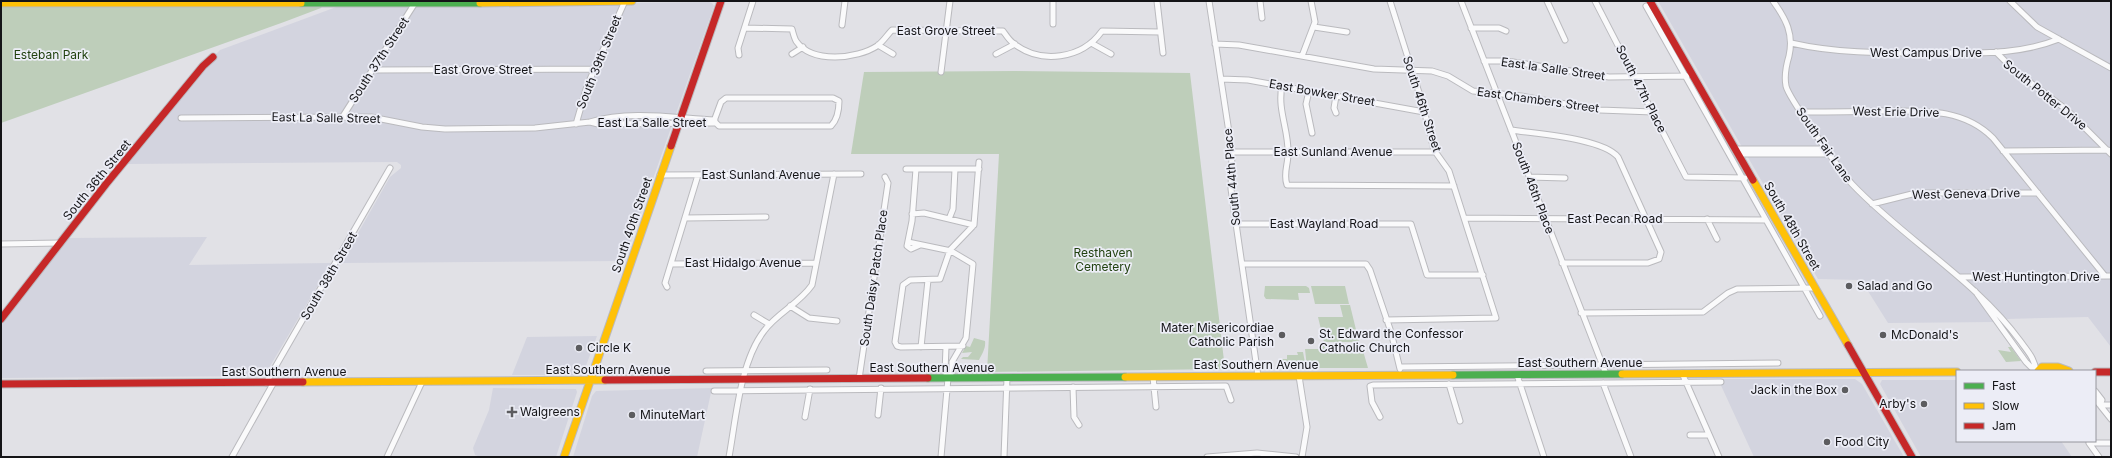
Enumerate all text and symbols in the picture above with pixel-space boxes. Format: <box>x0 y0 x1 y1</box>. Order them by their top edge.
street label: South 39th Street <box>573 13 624 111</box>
street label: South 37th Street <box>345 14 412 105</box>
street label: East Grove Street <box>897 23 995 38</box>
street label: South 47th Place <box>1613 42 1670 135</box>
street label: West Campus Drive <box>1870 45 1982 60</box>
park label: Esteban Park <box>14 47 89 62</box>
street label: South 46th Street <box>1400 54 1445 154</box>
street label: East la Salle Street <box>1500 54 1606 83</box>
street label: South Potter Drive <box>2000 56 2090 133</box>
street label: East Grove Street <box>434 62 532 77</box>
street label: East Bowker Street <box>1268 76 1376 109</box>
street label: East Chambers Street <box>1476 84 1600 116</box>
street label: West Erie Drive <box>1852 103 1940 120</box>
street label: South Fair Lane <box>1793 104 1856 185</box>
street label: East La Salle Street <box>271 109 381 126</box>
street label: East La Salle Street <box>598 115 707 130</box>
street label: South 44th Place <box>1220 128 1243 226</box>
street label: South 36th Street <box>59 136 134 223</box>
street label: South 46th Place <box>1509 140 1558 236</box>
street label: East Sunland Avenue <box>1273 144 1393 159</box>
street label: East Sunland Avenue <box>701 167 821 182</box>
street label: South 40th Street <box>608 175 655 275</box>
street label: South 48th Street <box>1761 179 1824 273</box>
street label: West Geneva Drive <box>1912 185 2020 202</box>
street label: South Daisy Patch Place <box>856 209 891 347</box>
street label: East Pecan Road <box>1567 211 1663 226</box>
street label: East Wayland Road <box>1270 216 1378 231</box>
street label: South 38th Street <box>297 229 360 323</box>
park label: Resthaven Cemetery <box>1073 245 1133 274</box>
street label: East Hidalgo Avenue <box>685 255 801 270</box>
street label: West Huntington Drive <box>1972 269 2100 284</box>
place label: Salad and Go <box>1857 278 1933 293</box>
marker: Salad and Go <box>1844 281 1854 291</box>
place label: Mater Misericordiae Catholic Parish <box>1161 320 1274 349</box>
place label: St. Edward the Confessor Catholic Church <box>1319 326 1464 355</box>
place label: McDonald's <box>1891 327 1959 342</box>
marker: Mater Misericordiae Catholic Parish <box>1277 330 1287 340</box>
marker: McDonald's <box>1878 330 1888 340</box>
marker: St. Edward the Confessor Catholic Church <box>1306 336 1316 346</box>
place label: Circle K <box>587 340 631 355</box>
marker: Circle K <box>574 343 584 353</box>
street label: East Southern Avenue <box>1518 355 1642 370</box>
street label: East Southern Avenue <box>1194 357 1318 372</box>
street label: East Southern Avenue <box>870 360 994 375</box>
street label: East Southern Avenue <box>546 362 670 377</box>
street label: East Southern Avenue <box>222 364 346 379</box>
legend <box>1956 370 2096 442</box>
text: Fast <box>1992 378 2016 393</box>
place label: Jack in the Box <box>1751 382 1837 397</box>
marker: Jack in the Box <box>1840 385 1850 395</box>
place label: Arby's <box>1879 396 1916 411</box>
text: Slow <box>1992 398 2020 413</box>
marker: Arby's <box>1919 399 1929 409</box>
place label: Walgreens <box>520 404 580 419</box>
marker: Walgreens <box>507 407 517 417</box>
place label: MinuteMart <box>640 407 705 422</box>
marker: MinuteMart <box>627 410 637 420</box>
text: Jam <box>1992 418 2016 433</box>
place label: Food City <box>1835 434 1890 449</box>
marker: Food City <box>1822 437 1832 447</box>

